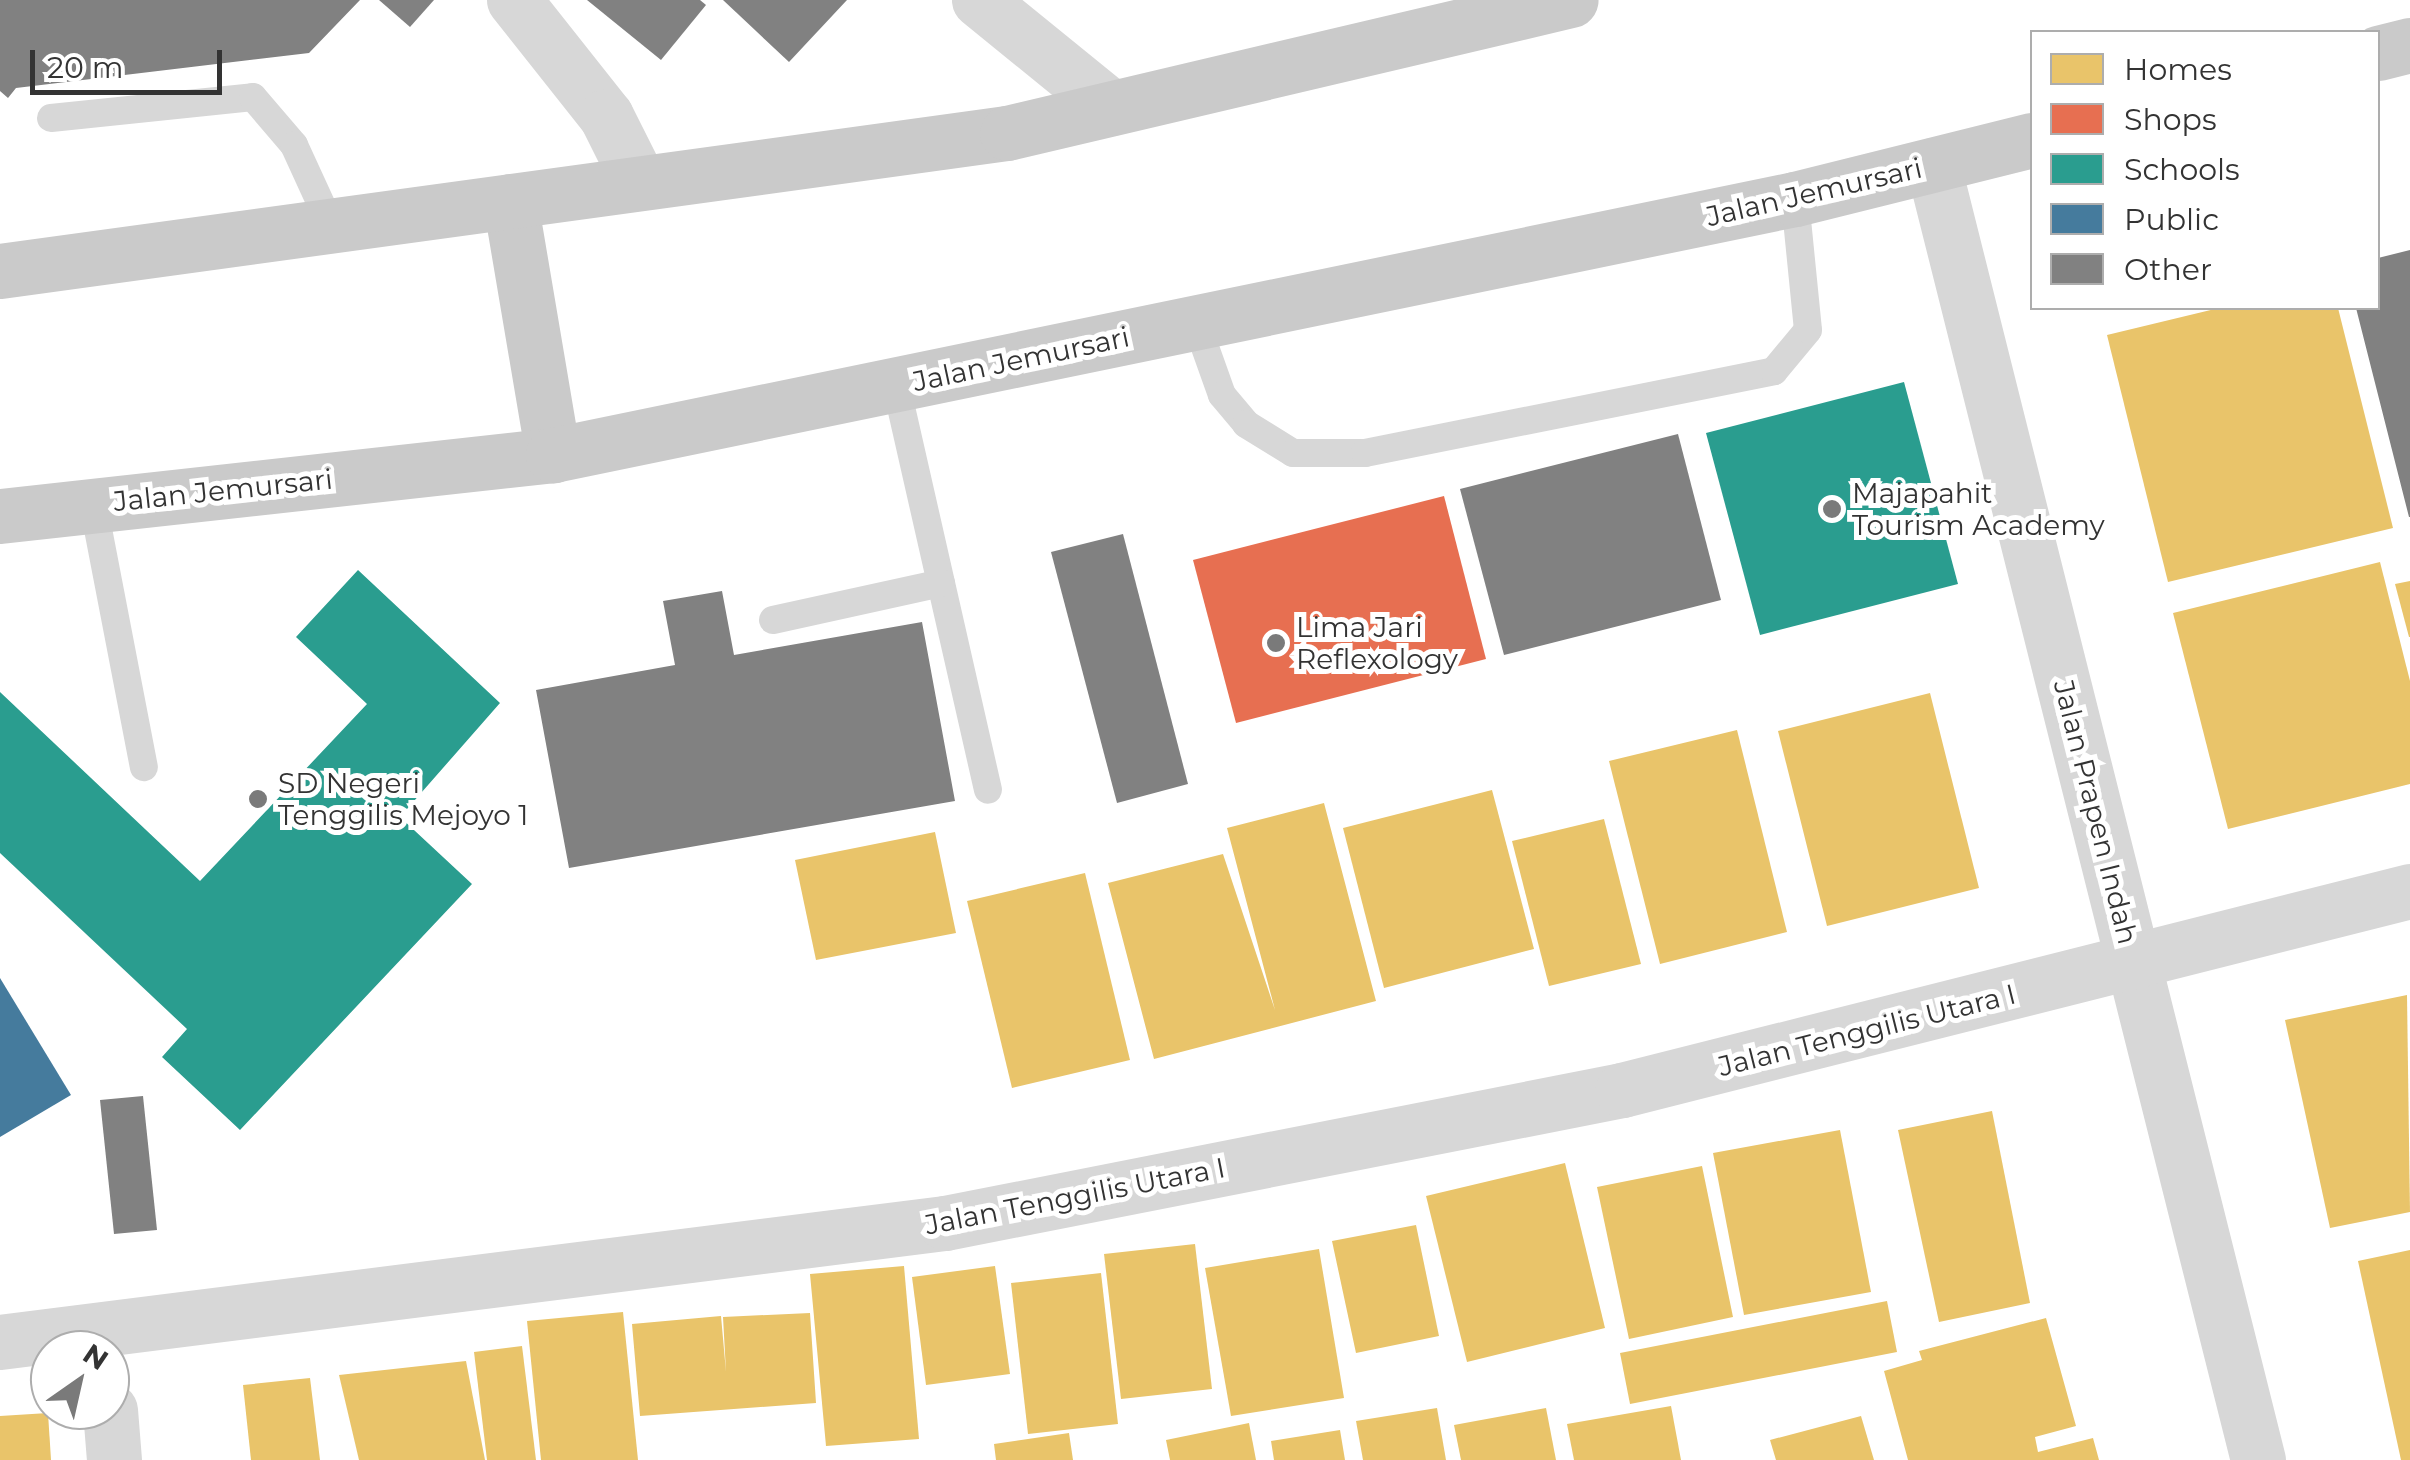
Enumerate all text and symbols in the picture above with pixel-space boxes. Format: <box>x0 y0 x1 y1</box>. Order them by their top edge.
scale bar <box>35 30 228 92</box>
legend <box>2030 30 2380 310</box>
text: 20 m <box>47 49 124 86</box>
text: Homes <box>2124 51 2232 88</box>
text: Shops <box>2124 101 2217 138</box>
street label: Jalan Jemursari <box>1703 151 1925 233</box>
text: Schools <box>2124 151 2240 188</box>
text: Public <box>2124 201 2219 238</box>
text: Other <box>2124 251 2212 288</box>
street label: Jalan Jemursari <box>910 320 1132 398</box>
street label: Jalan Jemursari <box>112 462 334 518</box>
place label: Majapahit Tourism Academy <box>1852 476 2105 542</box>
marker: Majapahit Tourism Academy <box>1821 498 1843 520</box>
place label: Lima Jari Reflexology <box>1296 610 1458 676</box>
marker: Lima Jari Reflexology <box>1265 632 1287 654</box>
street label: Jalan Prapen Indah <box>2047 676 2145 948</box>
place label: SD Negeri Tenggilis Mejoyo 1 <box>278 766 528 832</box>
marker: SD Negeri Tenggilis Mejoyo 1 <box>247 788 269 810</box>
street label: Jalan Tenggilis Utara I <box>1715 977 2019 1083</box>
street label: Jalan Tenggilis Utara I <box>922 1150 1228 1242</box>
north arrow <box>30 1330 130 1430</box>
text: N <box>77 1336 115 1377</box>

